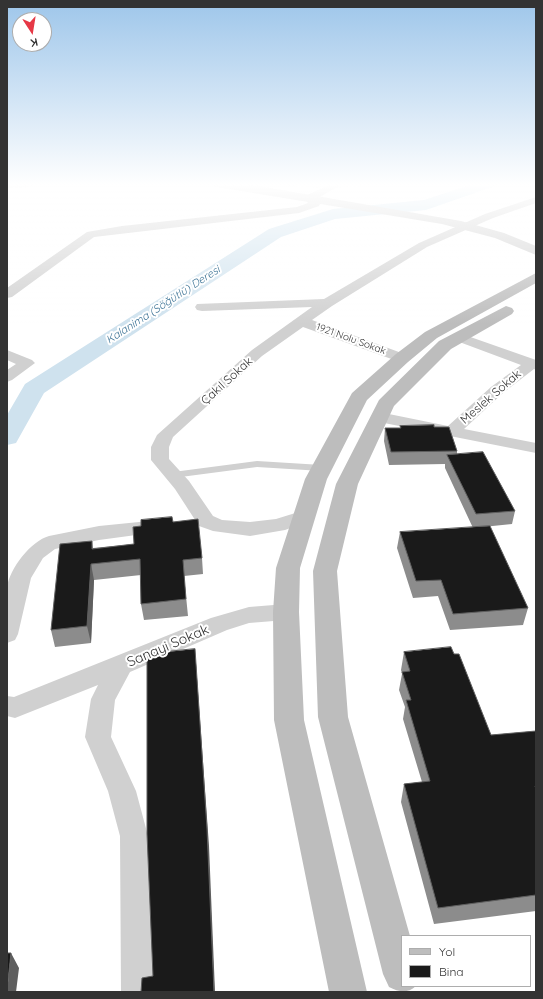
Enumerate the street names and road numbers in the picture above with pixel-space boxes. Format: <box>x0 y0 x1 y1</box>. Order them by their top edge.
street label: 1921 Nolu Sokak <box>314 321 388 357</box>
street label: Çakıl Sokak <box>198 354 256 408</box>
street label: Meslek Sokak <box>458 367 524 427</box>
street label: Sanayi Sokak <box>124 621 212 671</box>

